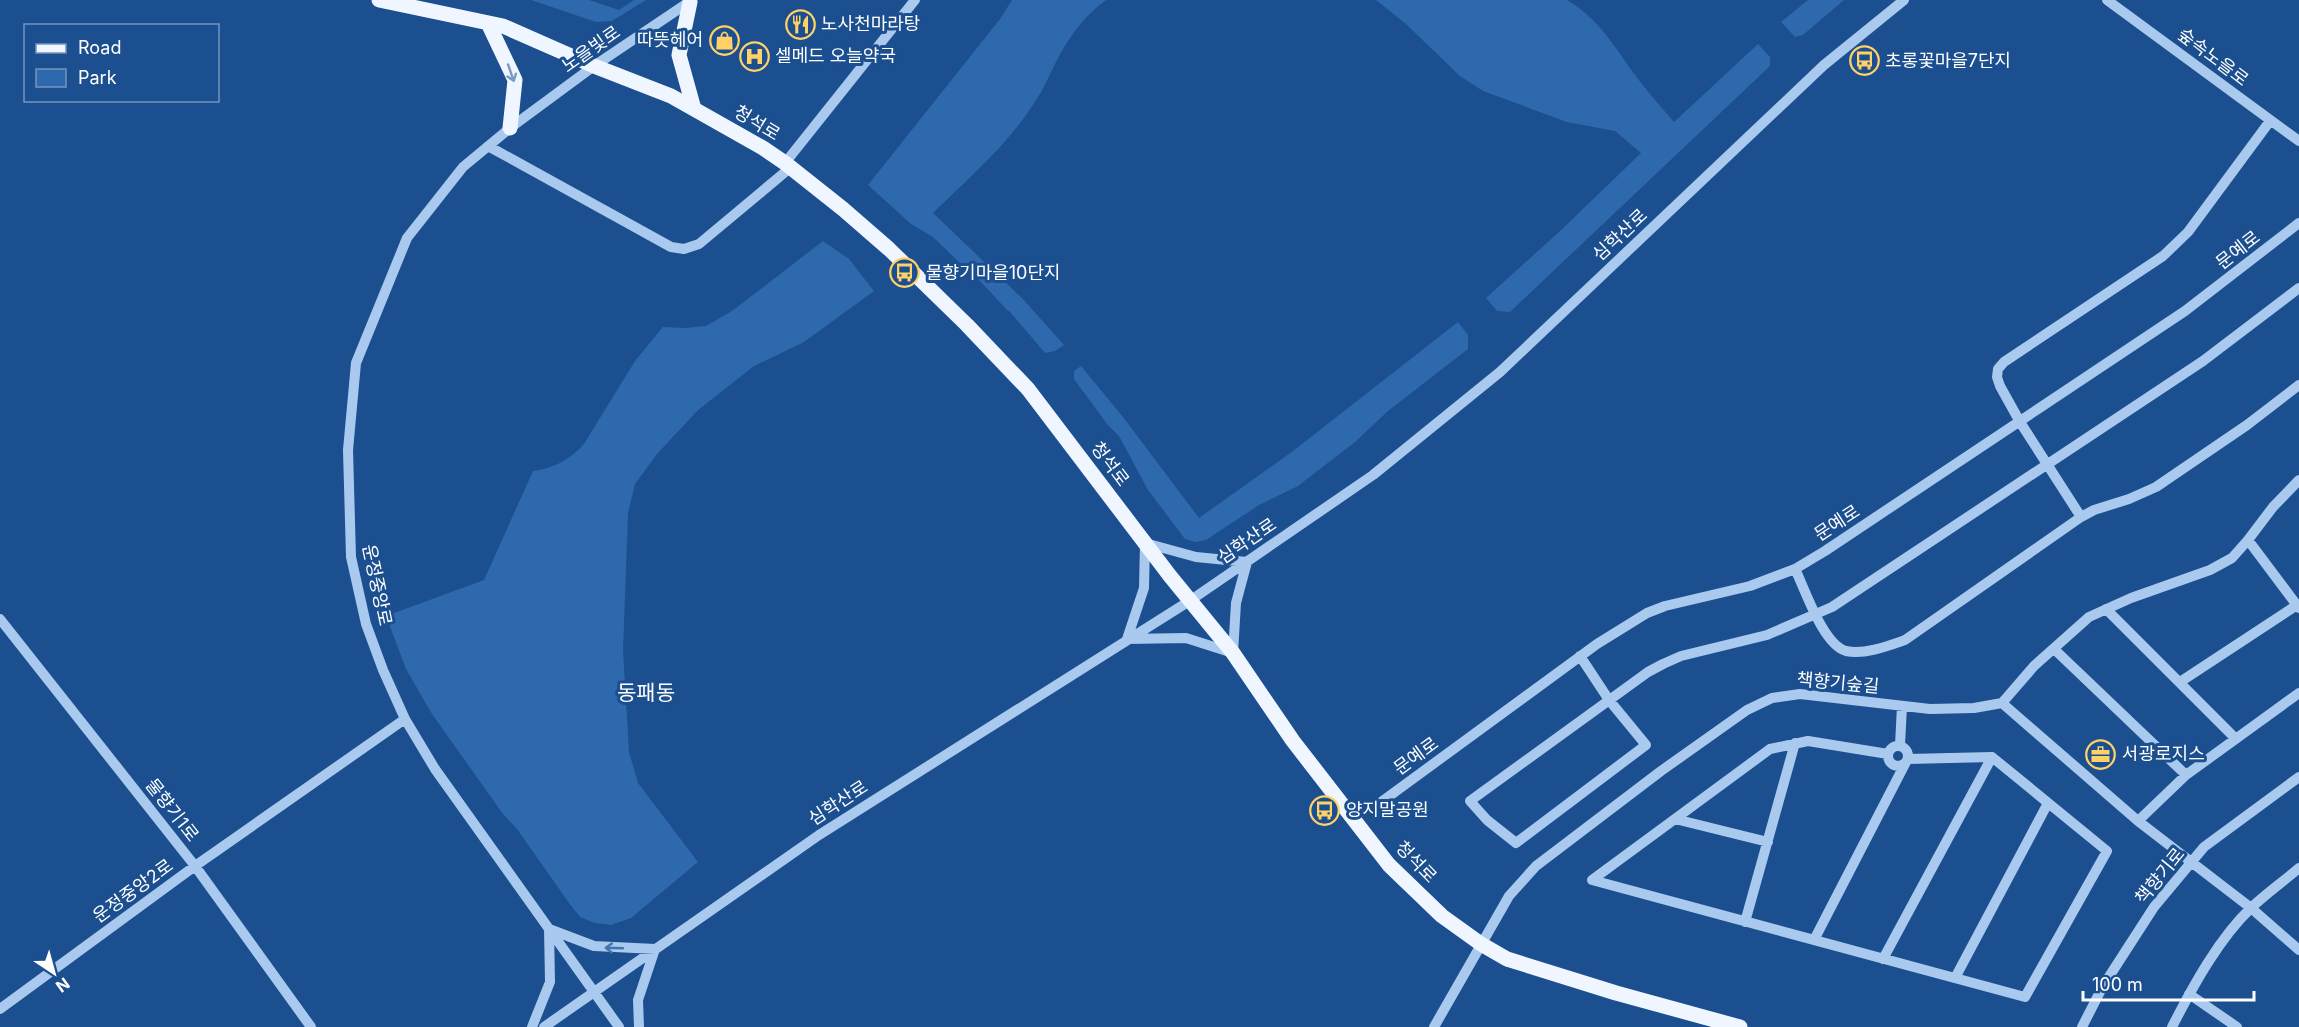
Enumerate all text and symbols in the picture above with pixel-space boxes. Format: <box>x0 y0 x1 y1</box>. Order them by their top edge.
restaurant icon: 노사천마라탕 <box>784 8 816 40</box>
place label: 노사천마라탕 <box>821 13 920 34</box>
street label: 노을빛로 <box>558 21 624 76</box>
street label: 숲속노을로 <box>2174 23 2253 90</box>
legend <box>24 24 219 102</box>
shop icon: 따뜻헤어 <box>708 24 740 56</box>
place label: 따뜻헤어 <box>637 29 703 50</box>
text: Road <box>78 37 121 58</box>
hospital icon: 셀메드 오늘약국 <box>738 40 770 72</box>
place label: 셀메드 오늘약국 <box>775 45 896 66</box>
bus stop icon: 초롱꽃마을7단지 <box>1848 45 1880 77</box>
place label: 초롱꽃마을7단지 <box>1885 50 2011 71</box>
one-way arrow <box>506 63 517 82</box>
text: Park <box>78 67 117 88</box>
street label: 청석로 <box>731 101 784 144</box>
street label: 심학산로 <box>1588 204 1651 265</box>
street label: 문예로 <box>2212 226 2264 273</box>
bus stop icon: 물향기마을10단지 <box>889 257 921 289</box>
place label: 물향기마을10단지 <box>926 262 1061 283</box>
street label: 청석로 <box>1087 438 1134 490</box>
street label: 문예로 <box>1810 500 1863 545</box>
street label: 심학산로 <box>1213 513 1280 568</box>
street label: 운정중앙로 <box>359 542 396 628</box>
street label: 책향기숲길 <box>1796 668 1880 697</box>
district label: 동패동 <box>617 680 675 705</box>
street label: 문예로 <box>1389 732 1442 779</box>
office icon: 서광로지스 <box>2085 738 2117 770</box>
place label: 서광로지스 <box>2122 743 2205 764</box>
street label: 물향기1로 <box>141 774 203 845</box>
street label: 심학산로 <box>804 776 871 829</box>
bus stop icon: 양지말공원 <box>1309 794 1341 826</box>
place label: 양지말공원 <box>1346 799 1429 820</box>
street label: 청석로 <box>1392 836 1441 887</box>
street label: 책향기로 <box>2131 843 2189 908</box>
street label: 운정중앙2로 <box>89 855 177 927</box>
north arrow <box>24 943 84 1003</box>
one-way arrow <box>605 943 625 954</box>
scale bar <box>2083 964 2254 1002</box>
text: N <box>52 973 74 997</box>
text: 100 m <box>2092 974 2143 995</box>

